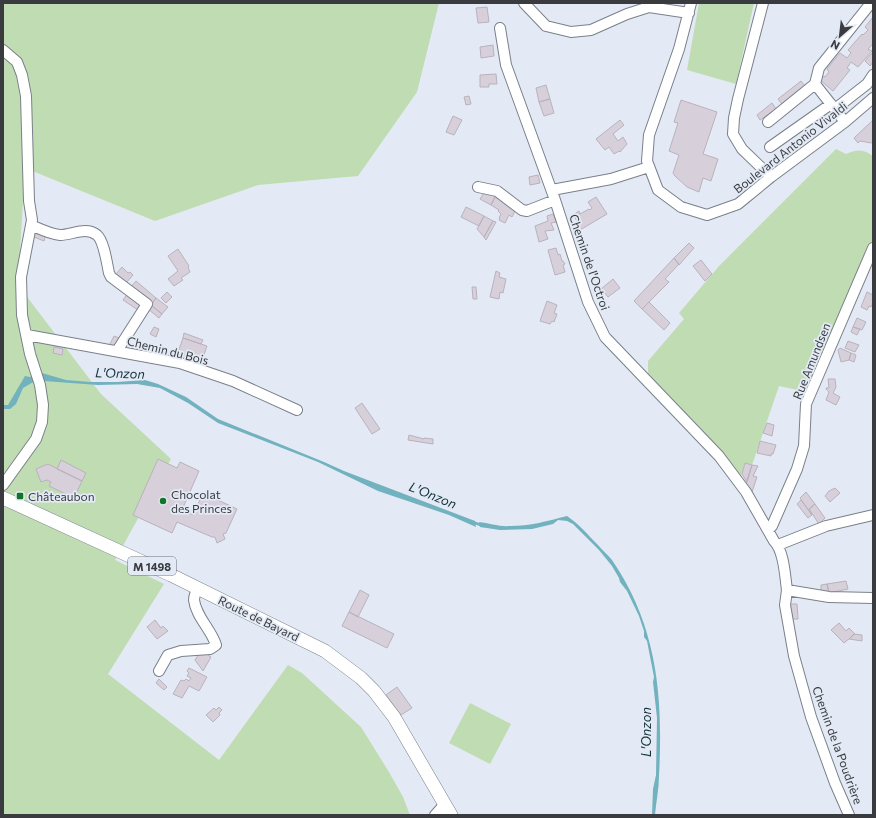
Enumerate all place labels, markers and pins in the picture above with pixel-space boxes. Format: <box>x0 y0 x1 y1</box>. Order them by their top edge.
place label: Chocolat des Princes <box>171 487 232 515</box>
place label: Châteaubon <box>28 489 95 503</box>
marker: Châteaubon <box>15 491 25 501</box>
marker: Chocolat des Princes <box>158 496 168 506</box>

